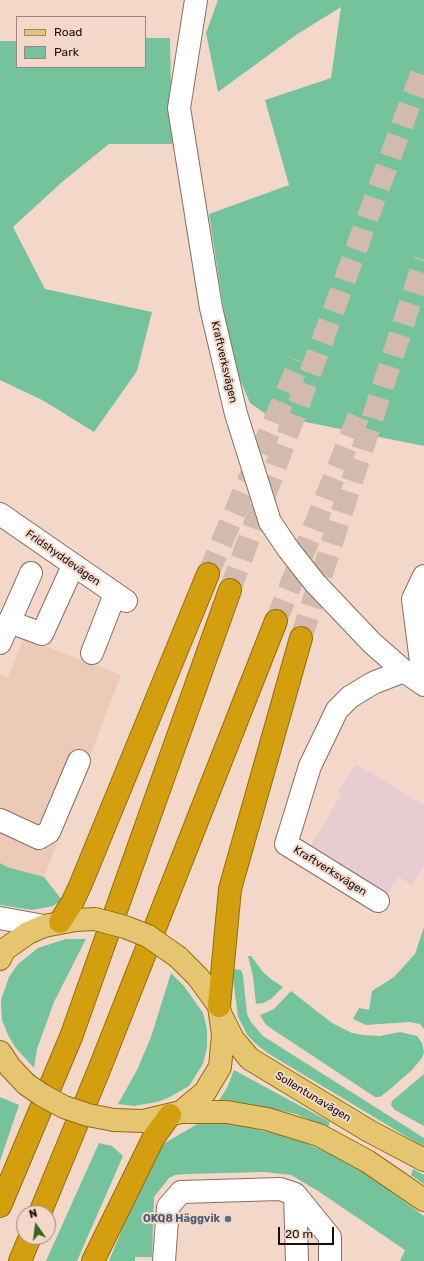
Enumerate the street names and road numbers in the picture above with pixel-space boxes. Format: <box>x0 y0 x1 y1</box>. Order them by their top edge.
street label: Kraftverksvägen <box>208 320 240 404</box>
street label: Fridshyddevägen <box>23 527 103 589</box>
street label: Kraftverksvägen <box>291 843 369 899</box>
street label: Sollentunavägen <box>273 1069 353 1125</box>

